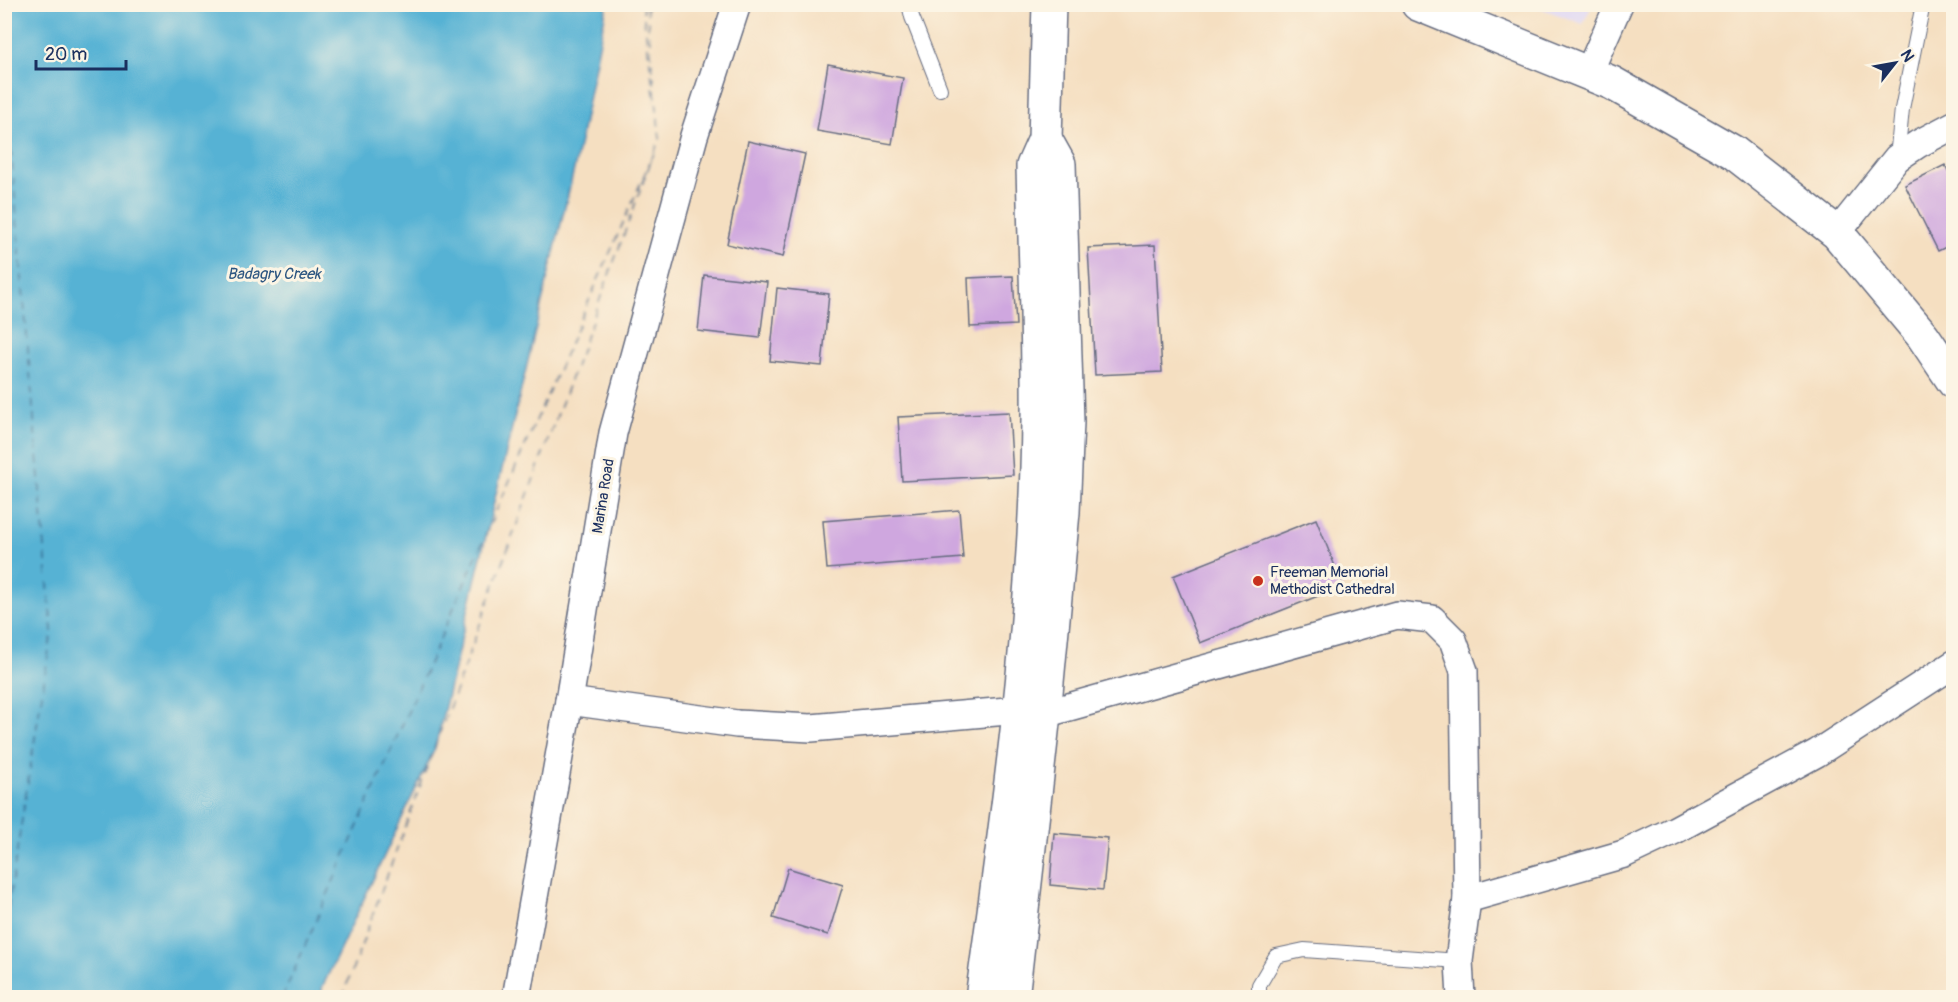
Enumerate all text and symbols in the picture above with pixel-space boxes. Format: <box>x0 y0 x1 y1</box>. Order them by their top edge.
scale bar <box>36 33 126 71</box>
north arrow <box>1865 33 1925 93</box>
text: 20 m <box>45 43 87 66</box>
text: N <box>1896 46 1918 66</box>
water label: Badagry Creek <box>227 264 322 284</box>
street label: Marina Road <box>588 457 619 535</box>
place label: Freeman Memorial Methodist Cathedral <box>1270 563 1395 599</box>
marker: Freeman Memorial Methodist Cathedral <box>1251 574 1265 588</box>

